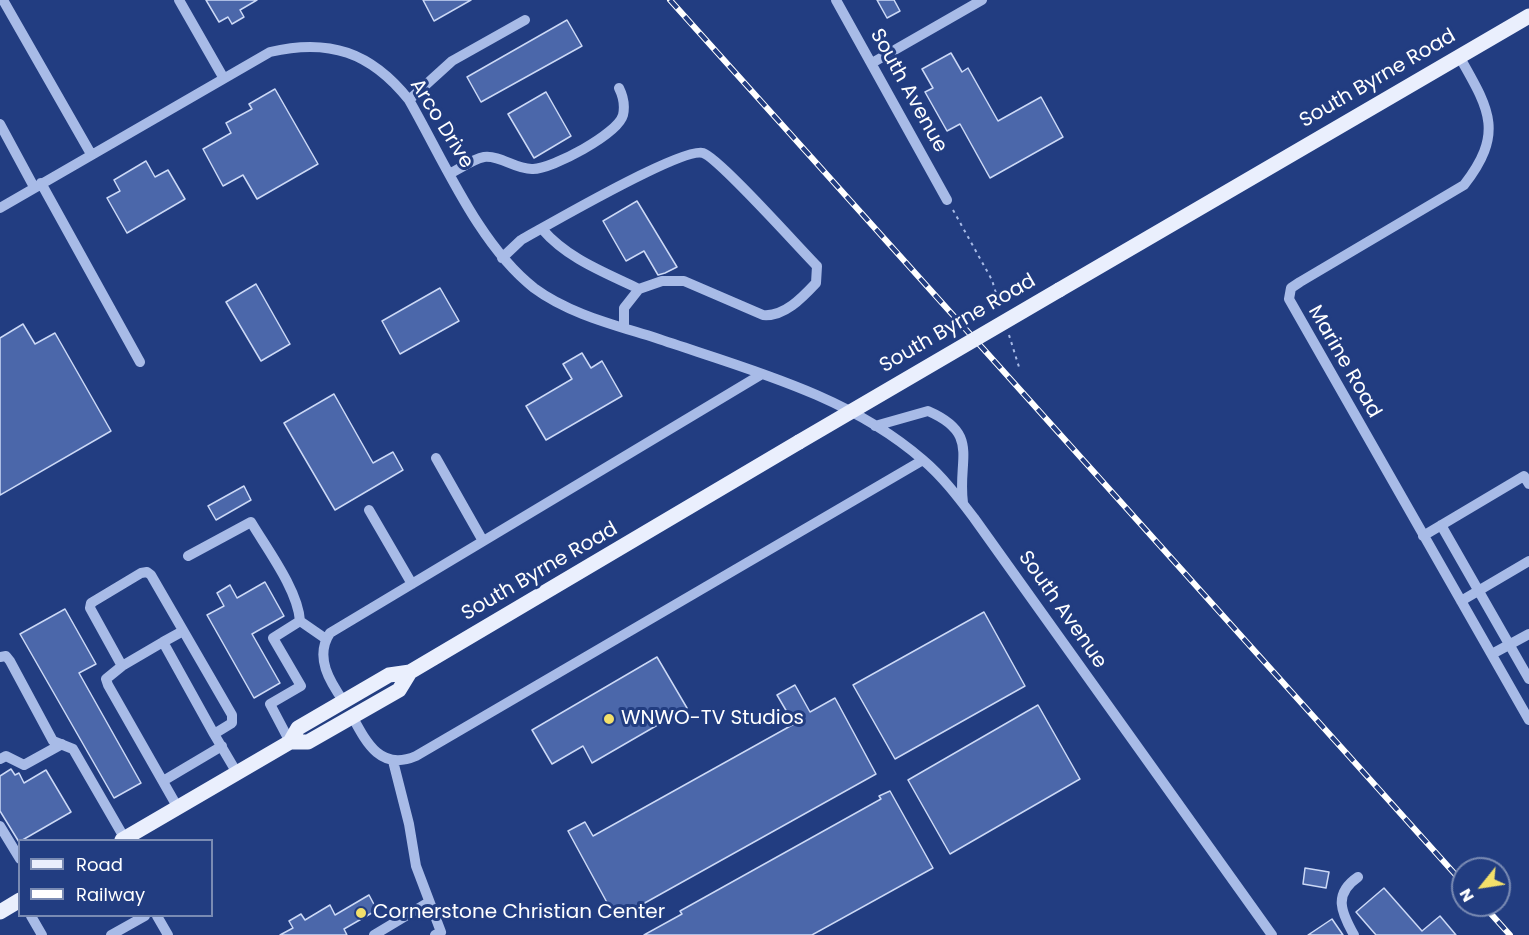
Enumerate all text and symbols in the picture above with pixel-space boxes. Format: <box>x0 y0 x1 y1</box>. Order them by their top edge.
street label: South Avenue <box>864 25 952 157</box>
street label: South Byrne Road <box>1296 25 1460 133</box>
street label: Arco Drive <box>404 75 478 173</box>
street label: South Byrne Road <box>876 270 1040 378</box>
street label: Marine Road <box>1302 302 1386 422</box>
street label: South Byrne Road <box>458 518 622 626</box>
street label: South Avenue <box>1013 547 1111 673</box>
place label: WNWO-TV Studios <box>621 707 804 731</box>
marker: WNWO-TV Studios <box>602 712 616 726</box>
legend <box>18 839 213 917</box>
text: Road <box>76 852 123 877</box>
north arrow <box>1451 857 1511 917</box>
text: Railway <box>76 882 145 907</box>
text: N <box>1454 884 1480 906</box>
place label: Cornerstone Christian Center <box>373 901 665 925</box>
marker: Cornerstone Christian Center <box>354 906 368 920</box>

